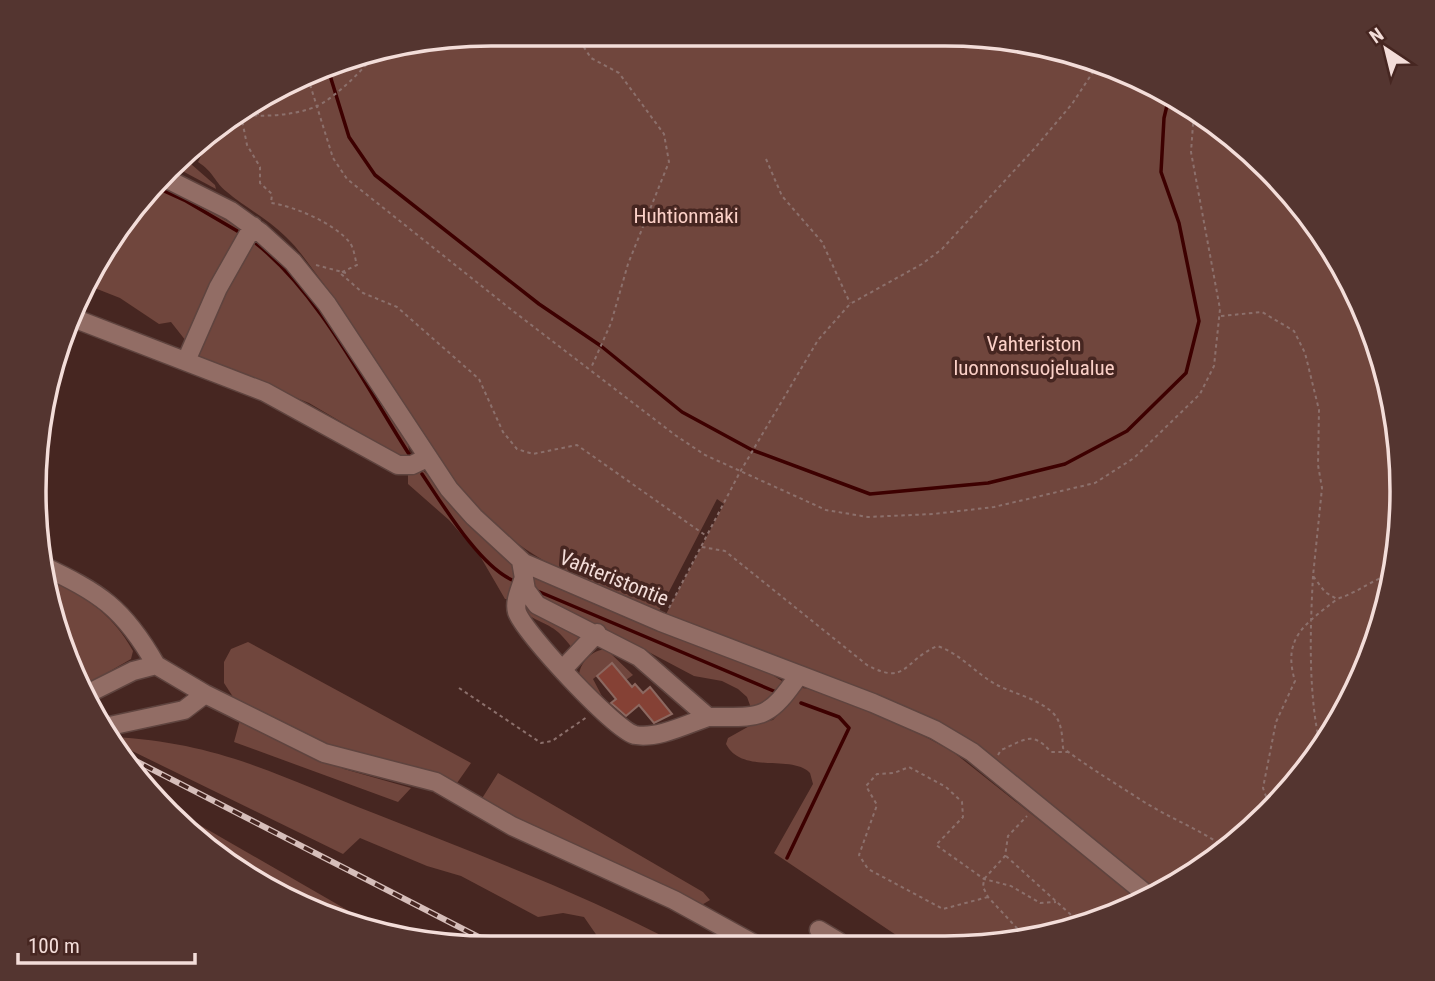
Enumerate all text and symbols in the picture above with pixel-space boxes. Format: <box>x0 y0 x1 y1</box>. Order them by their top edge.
north arrow <box>1351 14 1421 84</box>
text: N <box>1365 23 1388 48</box>
park label: Huhtionmäki <box>633 204 739 228</box>
park label: Vahteriston luonnonsuojelualue <box>953 332 1115 380</box>
street label: Vahteristontie <box>556 545 672 611</box>
scale bar <box>18 922 194 966</box>
text: 100 m <box>28 934 80 958</box>

